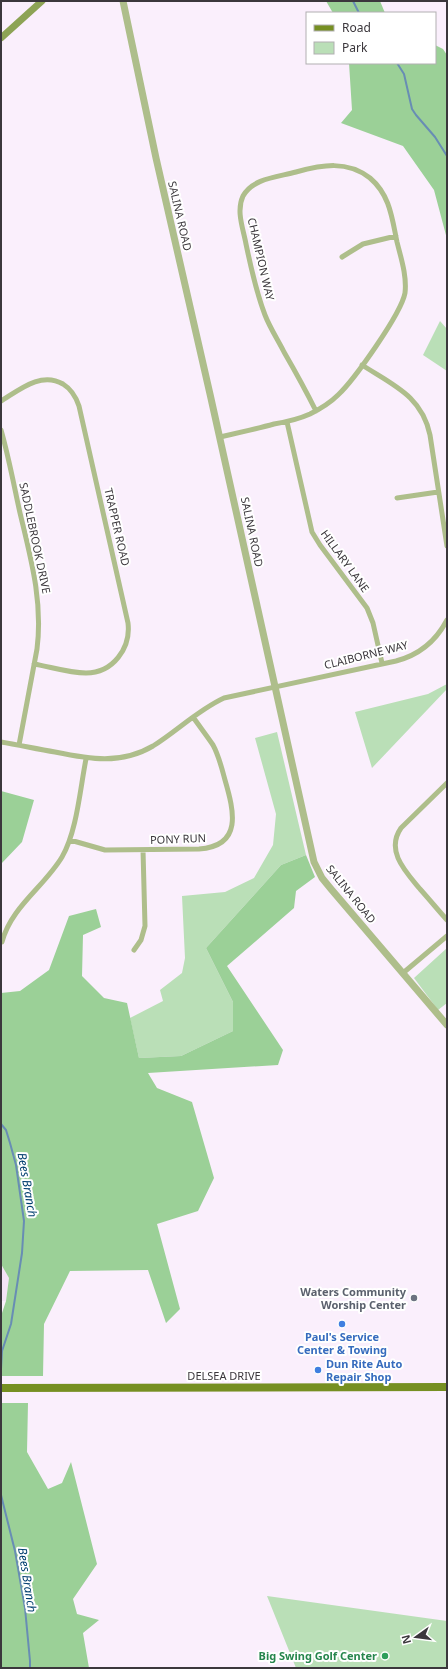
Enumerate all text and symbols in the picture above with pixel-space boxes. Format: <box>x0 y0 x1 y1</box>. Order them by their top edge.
legend <box>306 12 436 64</box>
text: Road <box>342 19 371 36</box>
text: Park <box>342 39 368 56</box>
street label: SALINA ROAD <box>165 180 196 252</box>
street label: CHAMPION WAY <box>245 216 278 303</box>
street label: SADDLEBROOK DRIVE <box>16 481 55 595</box>
street label: TRAPPER ROAD <box>101 487 134 567</box>
street label: SALINA ROAD <box>238 496 267 568</box>
street label: HILLARY LANE <box>318 527 373 595</box>
street label: CLAIBORNE WAY <box>322 637 410 672</box>
street label: PONY RUN <box>150 830 206 847</box>
street label: SALINA ROAD <box>323 861 380 926</box>
water label: Bees Branch <box>13 1151 42 1219</box>
place label: Waters Community Worship Center <box>300 1284 407 1312</box>
marker: Waters Community Worship Center <box>409 1293 419 1303</box>
marker: Paul's Service Center & Towing <box>337 1319 347 1329</box>
place label: Paul's Service Center & Towing <box>297 1329 387 1357</box>
place label: Dun Rite Auto Repair Shop <box>326 1356 402 1384</box>
marker: Dun Rite Auto Repair Shop <box>313 1365 323 1375</box>
street label: DELSEA DRIVE <box>187 1368 261 1383</box>
water label: Bees Branch <box>14 1546 41 1614</box>
north arrow <box>396 1617 436 1657</box>
text: N <box>397 1633 414 1646</box>
place label: Big Swing Golf Center <box>259 1648 377 1663</box>
marker: Big Swing Golf Center <box>380 1651 390 1661</box>

